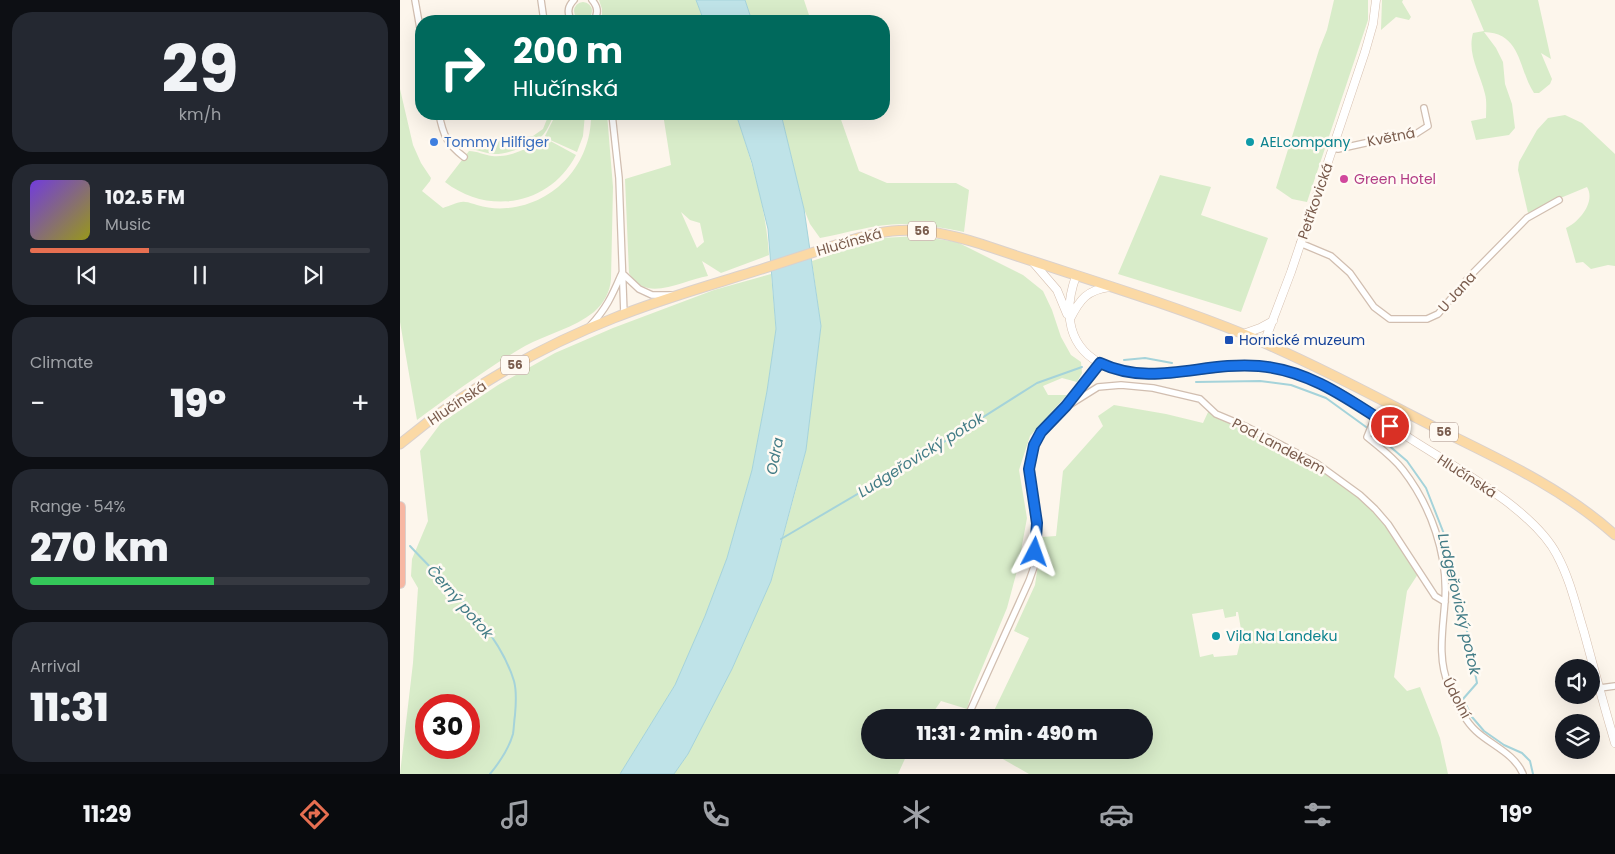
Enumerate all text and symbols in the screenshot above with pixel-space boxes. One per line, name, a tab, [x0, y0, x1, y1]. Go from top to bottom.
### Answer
text: 29	[161, 24, 239, 115]
text: 200 m	[513, 26, 623, 75]
icon: right	[430, 35, 495, 100]
text: Hlučínská	[513, 73, 618, 104]
text: km/h	[179, 103, 221, 126]
street label: Květná	[1365, 123, 1417, 151]
place label: Tommy Hilfiger	[444, 132, 549, 152]
place label: AELcompany	[1260, 132, 1350, 152]
marker: Tommy Hilfiger	[428, 136, 440, 148]
marker: AELcompany	[1244, 136, 1256, 148]
street label: Petřkovická	[1293, 160, 1337, 242]
place label: Green Hotel	[1354, 169, 1436, 189]
marker: Green Hotel	[1338, 173, 1350, 185]
text: 102.5 FM	[105, 184, 185, 211]
text: Music	[105, 213, 151, 236]
road number: 56	[908, 222, 936, 240]
street label: Hlučínská	[814, 223, 884, 261]
icon: previous	[73, 261, 101, 289]
icon: pause	[186, 261, 214, 289]
icon: next	[299, 261, 327, 289]
street label: U Jana	[1433, 267, 1481, 317]
place label: Hornické muzeum	[1239, 330, 1365, 350]
marker: Hornické muzeum	[1223, 334, 1235, 346]
text: Climate	[30, 351, 93, 374]
road number: 56	[501, 356, 529, 374]
street label: Hlučínská	[424, 376, 490, 430]
text: 19°	[170, 377, 226, 430]
text: −	[30, 384, 45, 423]
text: +	[351, 384, 370, 423]
pin	[1369, 405, 1411, 447]
water label: Ludgeřovický potok	[854, 407, 989, 502]
icon: arrive	[1376, 412, 1404, 440]
street label: Pod Landekem	[1229, 413, 1329, 479]
road number: 56	[1430, 422, 1458, 442]
water label: Odra	[761, 435, 788, 476]
street label: Hlučínská	[1433, 449, 1501, 503]
text: Range · 54%	[30, 495, 126, 518]
text: 270 km	[30, 521, 169, 574]
position arrow	[1008, 525, 1060, 577]
water label: Ludgeřovický potok	[1433, 531, 1486, 678]
water label: Černý potok	[422, 560, 499, 644]
place label: Vila Na Landeku	[1226, 626, 1337, 646]
marker: Vila Na Landeku	[1210, 630, 1222, 642]
text: Arrival	[30, 655, 80, 678]
map controls	[1555, 659, 1600, 759]
button: sound	[1555, 659, 1600, 704]
street label: Údolní	[1438, 674, 1476, 722]
text: 11:31	[30, 681, 109, 734]
speed limit sign: 30	[415, 694, 480, 759]
button: layers	[1555, 714, 1600, 759]
text: 11:31 · 2 min · 490 m	[917, 720, 1097, 747]
icon: directions	[297, 797, 332, 832]
icon: music	[498, 797, 533, 832]
icon: phone	[698, 797, 733, 832]
icon: climate	[899, 797, 934, 832]
icon: car	[1099, 797, 1134, 832]
icon: filters	[1300, 797, 1335, 832]
text: 11:29	[83, 799, 132, 830]
text: 19°	[1500, 799, 1532, 830]

